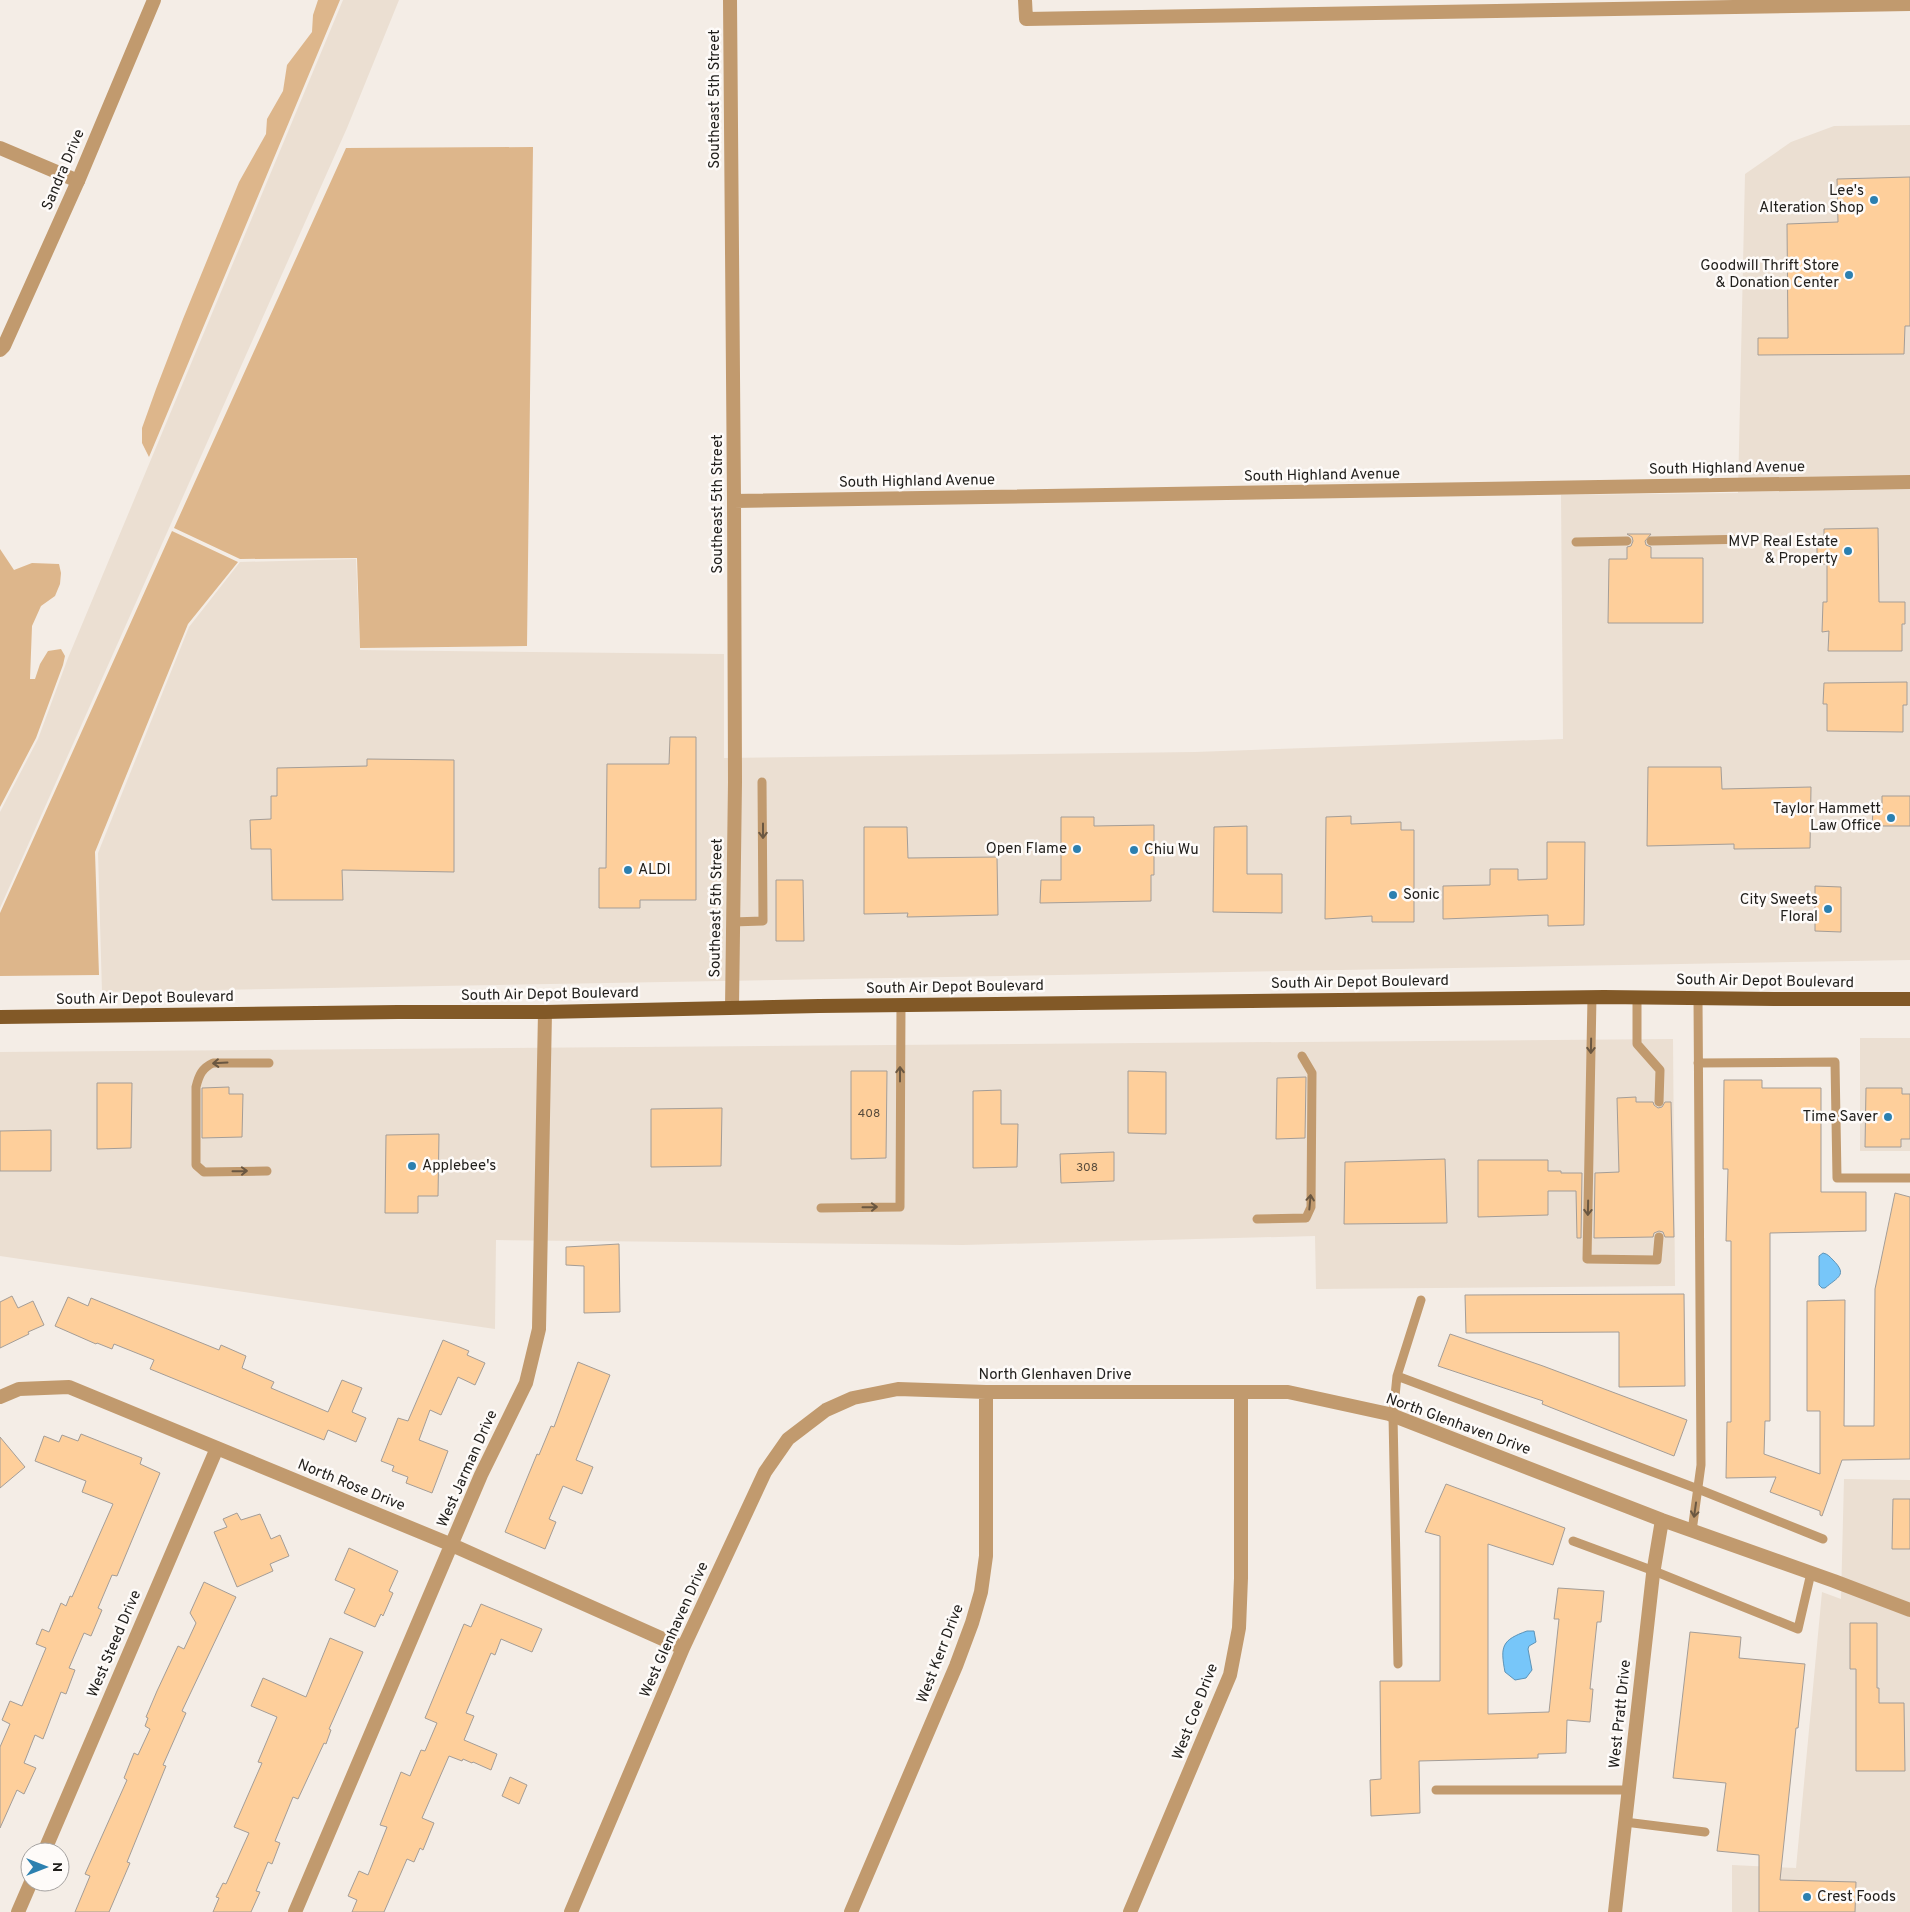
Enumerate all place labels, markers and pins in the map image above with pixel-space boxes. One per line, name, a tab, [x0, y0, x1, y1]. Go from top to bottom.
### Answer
place label: Lee's Alteration Shop	[1759, 182, 1864, 218]
marker: Lee's Alteration Shop	[1868, 194, 1880, 206]
place label: Goodwill Thrift Store & Donation Center	[1700, 257, 1839, 293]
marker: Goodwill Thrift Store & Donation Center	[1843, 269, 1855, 281]
place label: MVP Real Estate & Property	[1728, 533, 1838, 569]
marker: MVP Real Estate & Property	[1842, 545, 1854, 557]
place label: Taylor Hammett Law Office	[1773, 800, 1881, 836]
marker: Taylor Hammett Law Office	[1885, 812, 1897, 824]
place label: Open Flame	[986, 840, 1067, 859]
place label: Chiu Wu	[1144, 841, 1199, 860]
marker: Open Flame	[1071, 843, 1083, 855]
marker: Chiu Wu	[1128, 844, 1140, 856]
place label: ALDI	[638, 861, 671, 880]
marker: ALDI	[622, 864, 634, 876]
place label: Sonic	[1403, 886, 1440, 905]
marker: Sonic	[1387, 889, 1399, 901]
place label: City Sweets Floral	[1740, 891, 1818, 927]
marker: City Sweets Floral	[1822, 903, 1834, 915]
place label: Time Saver	[1802, 1108, 1878, 1127]
marker: Time Saver	[1882, 1111, 1894, 1123]
place label: Applebee's	[422, 1157, 496, 1176]
marker: Applebee's	[406, 1160, 418, 1172]
place label: Crest Foods	[1817, 1888, 1896, 1907]
marker: Crest Foods	[1801, 1891, 1813, 1903]

